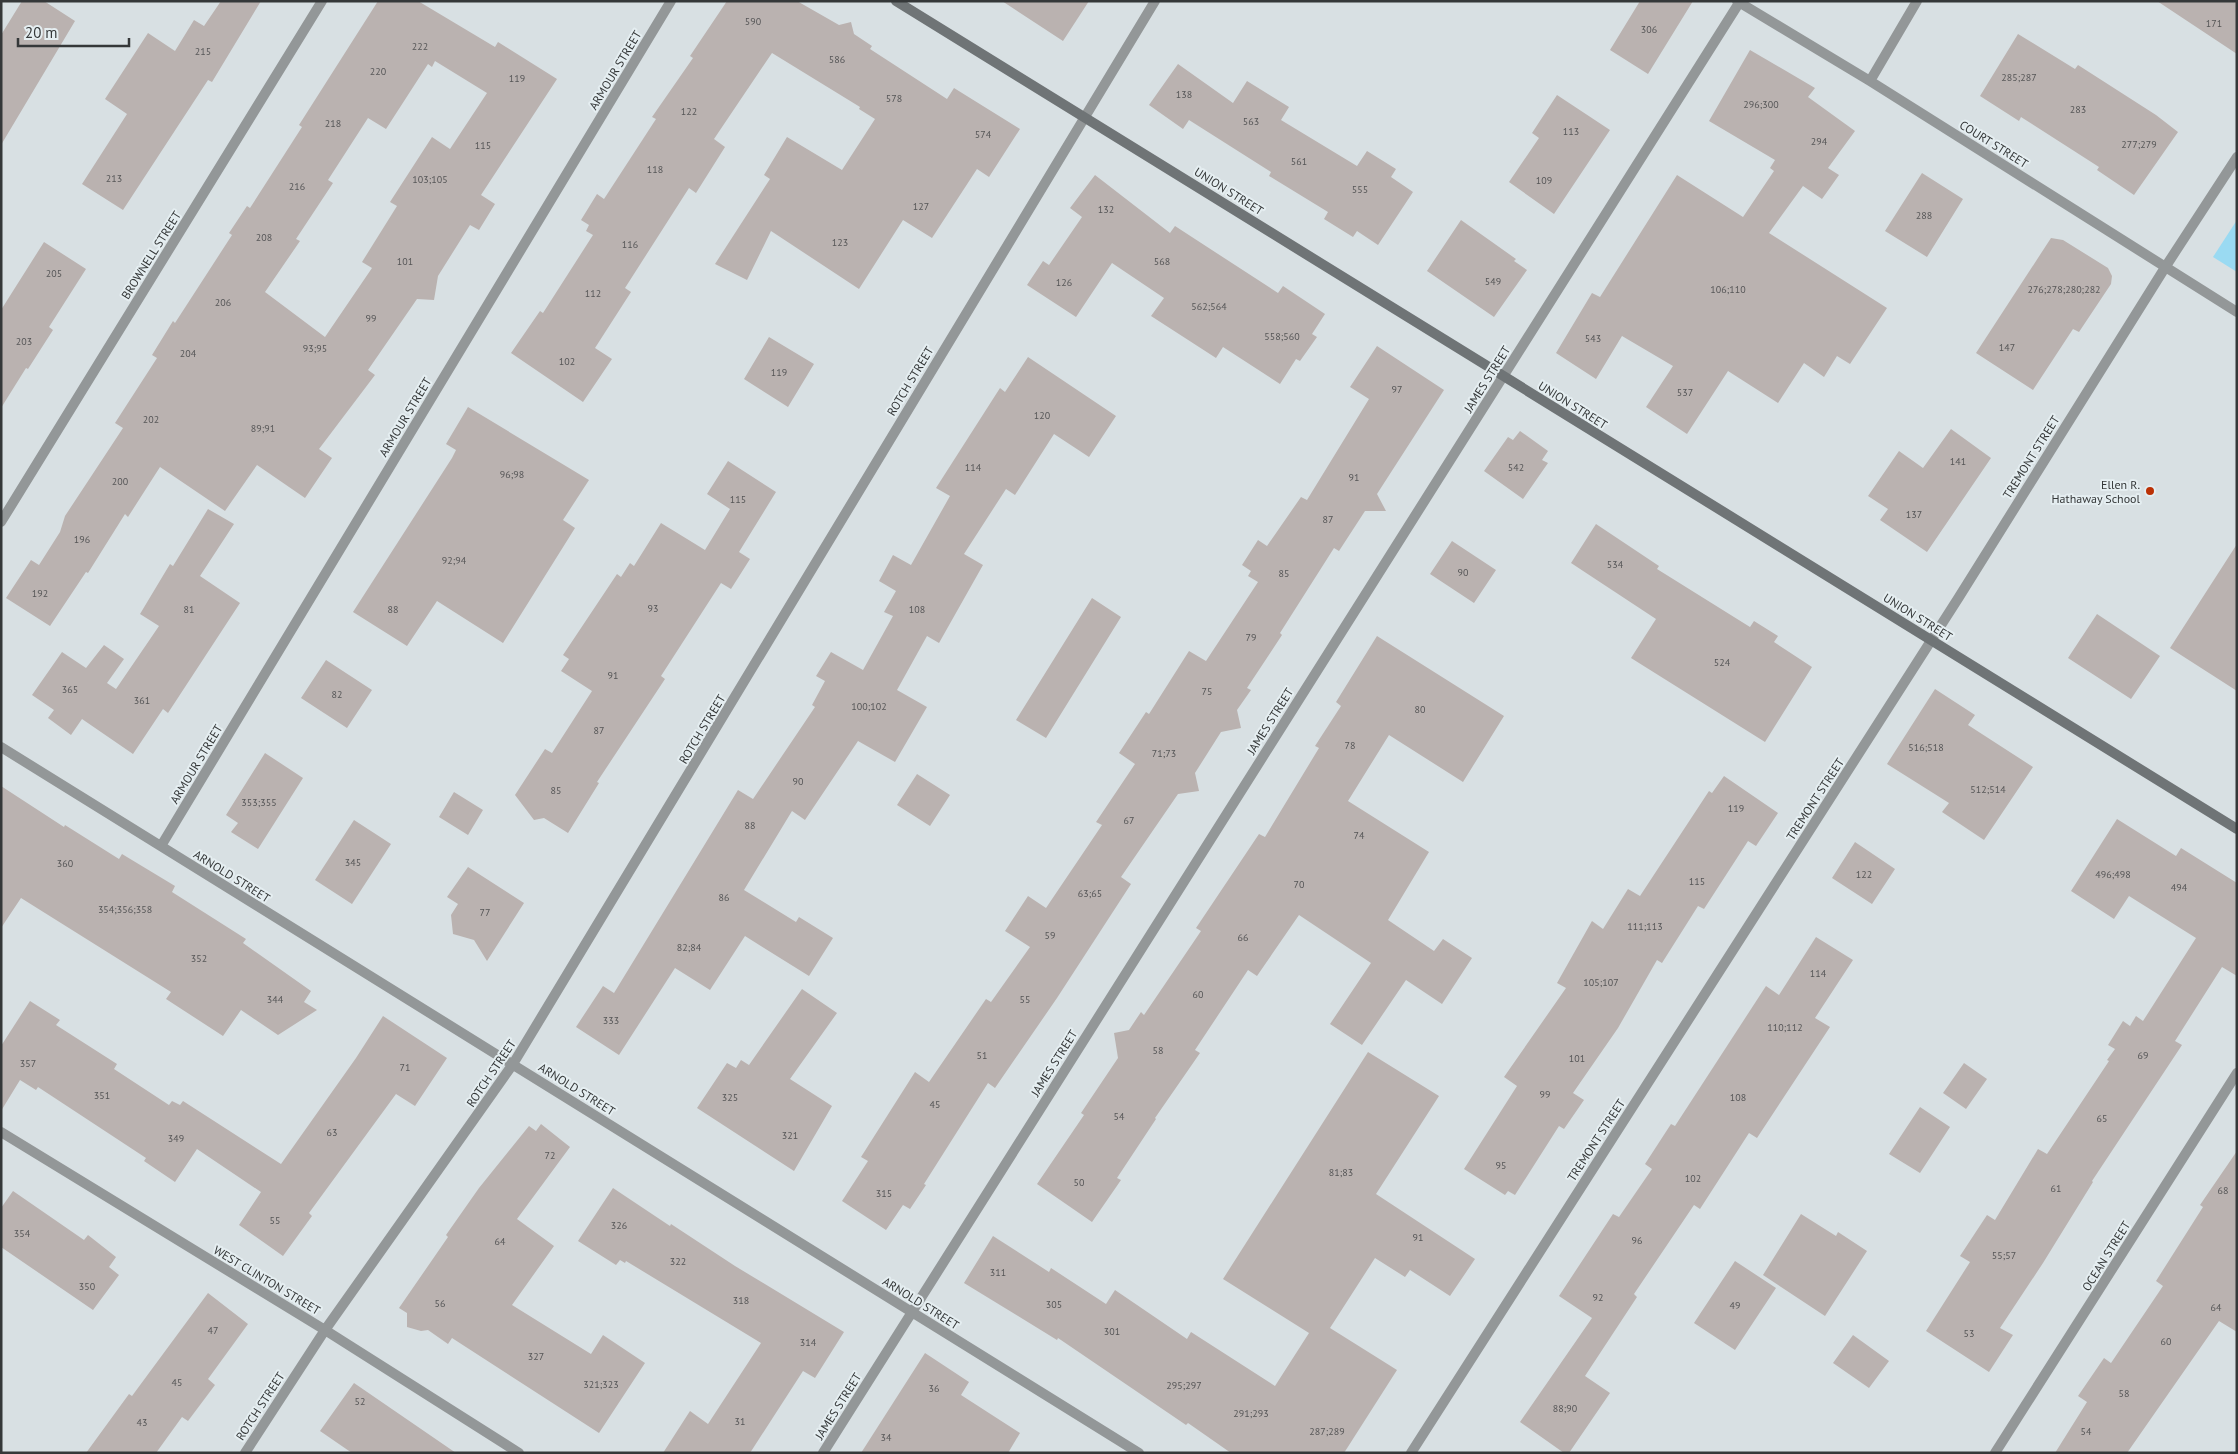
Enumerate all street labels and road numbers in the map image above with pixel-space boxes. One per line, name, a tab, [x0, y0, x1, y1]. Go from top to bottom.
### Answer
street label: ARMOUR STREET	[585, 27, 645, 112]
street label: COURT STREET	[1957, 117, 2031, 171]
street label: UNION STREET	[1192, 164, 1267, 218]
street label: BROWNELL STREET	[118, 208, 184, 302]
street label: ROTCH STREET	[883, 343, 937, 418]
street label: JAMES STREET	[1460, 343, 1514, 416]
street label: ARMOUR STREET	[375, 374, 435, 459]
street label: UNION STREET	[1536, 378, 1611, 432]
street label: TREMONT STREET	[1999, 412, 2063, 501]
street label: UNION STREET	[1881, 590, 1956, 644]
street label: JAMES STREET	[1243, 685, 1297, 758]
street label: ROTCH STREET	[675, 691, 729, 766]
street label: ARMOUR STREET	[166, 721, 226, 806]
street label: TREMONT STREET	[1783, 755, 1847, 843]
street label: ARNOLD STREET	[191, 846, 273, 906]
street label: JAMES STREET	[1027, 1027, 1081, 1100]
street label: ROTCH STREET	[463, 1036, 519, 1110]
street label: ARNOLD STREET	[536, 1059, 618, 1119]
street label: TREMONT STREET	[1564, 1096, 1628, 1184]
street label: OCEAN STREET	[2079, 1218, 2134, 1294]
street label: WEST CLINTON STREET	[211, 1242, 323, 1318]
street label: ARNOLD STREET	[880, 1273, 962, 1333]
street label: ROTCH STREET	[232, 1369, 288, 1443]
street label: JAMES STREET	[811, 1370, 865, 1443]

